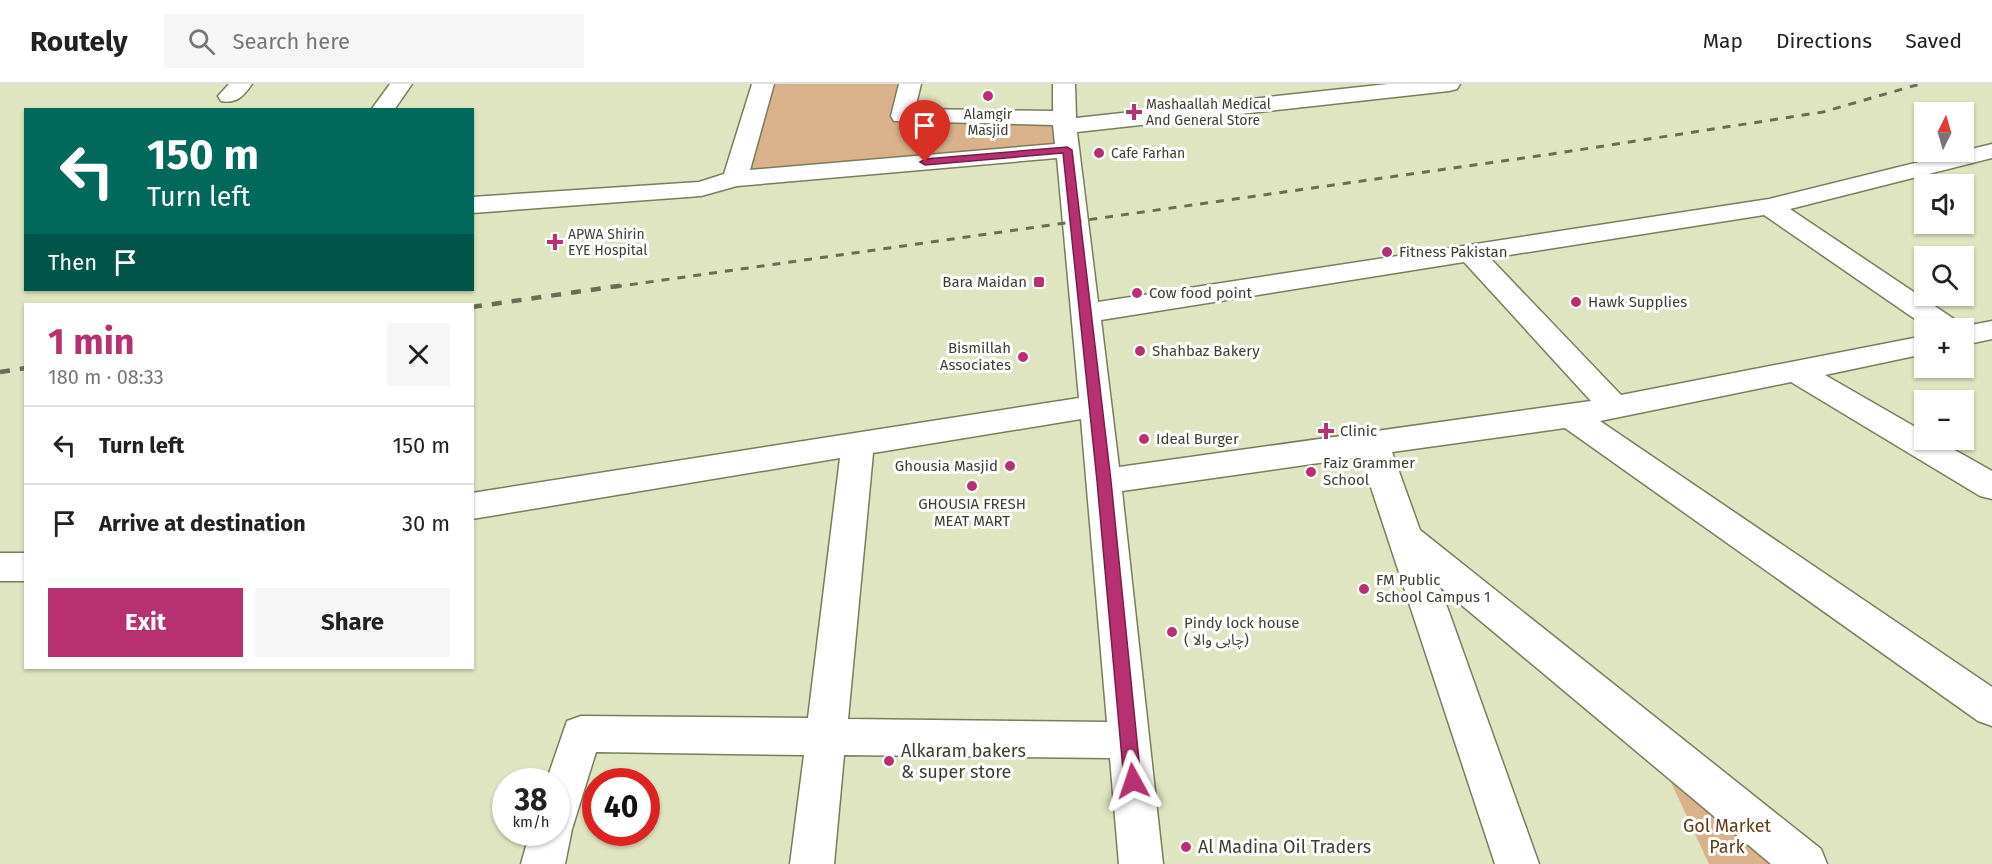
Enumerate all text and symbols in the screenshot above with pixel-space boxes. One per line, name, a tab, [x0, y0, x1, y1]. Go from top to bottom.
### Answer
search box	[164, 14, 584, 68]
text: Routely	[30, 25, 128, 58]
icon: search	[185, 25, 218, 58]
text: Search here	[233, 28, 350, 55]
text: Map	[1703, 28, 1743, 54]
text: Directions	[1776, 28, 1872, 54]
text: Saved	[1905, 28, 1962, 54]
marker: Alamgir Masjid	[981, 89, 995, 103]
place label: Mashaallah Medical And General Store	[1146, 96, 1271, 129]
pin	[899, 100, 950, 162]
north arrow	[1914, 102, 1974, 162]
map controls	[1914, 102, 1974, 450]
marker: Mashaallah Medical And General Store	[1127, 105, 1141, 119]
place label: Alamgir Masjid	[964, 106, 1013, 139]
icon: arrive	[908, 109, 941, 142]
text: 150 m	[147, 130, 259, 180]
icon: left	[48, 132, 126, 210]
place label: Cafe Farhan	[1111, 145, 1185, 162]
marker: Cafe Farhan	[1092, 146, 1106, 160]
button: sound	[1914, 174, 1974, 234]
text: Turn left	[147, 181, 250, 213]
place label: APWA Shirin EYE Hospital	[568, 226, 647, 259]
marker: APWA Shirin EYE Hospital	[546, 233, 564, 251]
place label: Fitness Pakistan	[1399, 243, 1508, 261]
marker: Fitness Pakistan	[1380, 245, 1394, 259]
icon: arrive	[109, 246, 142, 279]
button: search	[1914, 246, 1974, 306]
text: Then	[48, 249, 97, 276]
place label: Bara Maidan	[942, 273, 1027, 291]
marker: Bara Maidan	[1032, 275, 1046, 289]
place label: Cow food point	[1149, 284, 1253, 302]
marker: Cow food point	[1130, 286, 1144, 300]
place label: Hawk Supplies	[1588, 293, 1687, 311]
marker: Hawk Supplies	[1569, 295, 1583, 309]
button: +	[1914, 318, 1974, 378]
text: 1 min	[48, 320, 135, 364]
button: close	[387, 323, 450, 386]
place label: Bismillah Associates	[940, 339, 1011, 374]
place label: Shahbaz Bakery	[1152, 342, 1260, 360]
marker: Shahbaz Bakery	[1133, 344, 1147, 358]
marker: Bismillah Associates	[1016, 350, 1030, 364]
text: 180 m · 08:33	[48, 365, 164, 389]
button: −	[1914, 390, 1974, 450]
marker: Clinic	[1317, 422, 1335, 440]
place label: Clinic	[1340, 422, 1377, 440]
icon: left	[48, 429, 81, 462]
place label: Ideal Burger	[1156, 430, 1239, 448]
text: Turn left	[99, 432, 184, 459]
text: 150 m	[392, 432, 450, 459]
marker: Ideal Burger	[1137, 432, 1151, 446]
place label: Faiz Grammer School	[1323, 454, 1415, 489]
place label: Ghousia Masjid	[895, 457, 998, 475]
marker: Ghousia Masjid	[1003, 459, 1017, 473]
marker: Faiz Grammer School	[1304, 465, 1318, 479]
marker: GHOUSIA FRESH MEAT MART	[965, 479, 979, 493]
place label: GHOUSIA FRESH MEAT MART	[918, 495, 1026, 530]
icon: arrive	[48, 507, 81, 540]
text: Arrive at destination	[99, 510, 306, 537]
text: 30 m	[402, 510, 450, 537]
place label: FM Public School Campus 1	[1376, 571, 1490, 606]
marker: FM Public School Campus 1	[1357, 582, 1371, 596]
button: Exit	[48, 588, 243, 657]
button: Share	[255, 588, 450, 657]
place label: Pindy lock house ( چابی والا)	[1184, 614, 1299, 650]
marker: Pindy lock house ( چابی والا)	[1165, 625, 1179, 639]
place label: Alkaram bakers & super store	[901, 740, 1026, 783]
position arrow	[1101, 749, 1165, 813]
marker: Alkaram bakers & super store	[882, 754, 896, 768]
speed limit sign: 40	[582, 768, 660, 846]
text: 38	[514, 782, 548, 818]
text: km/h	[512, 813, 550, 831]
park label: Gol Market Park	[1683, 815, 1772, 858]
place label: Al Madina Oil Traders	[1198, 836, 1371, 858]
marker: Al Madina Oil Traders	[1179, 840, 1193, 854]

